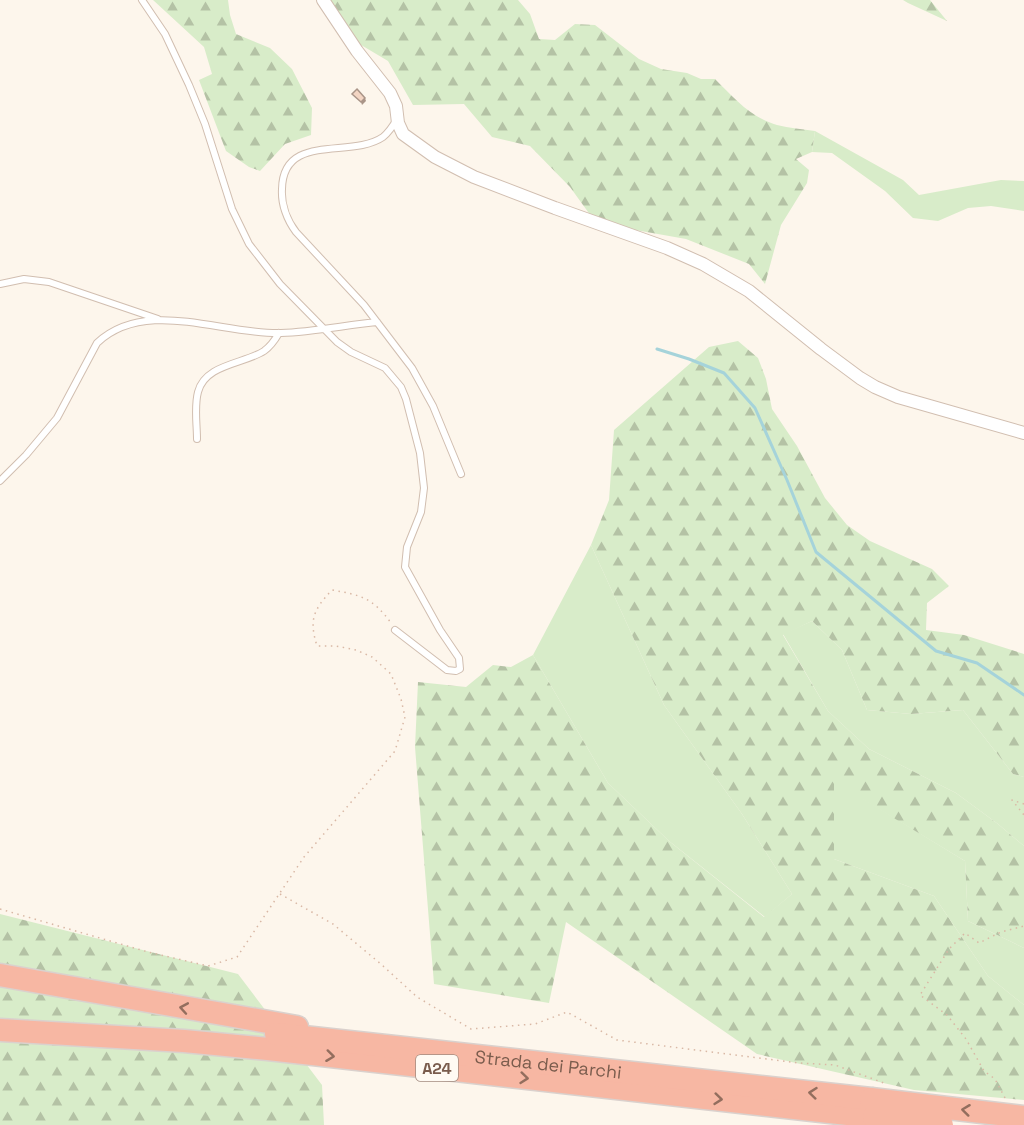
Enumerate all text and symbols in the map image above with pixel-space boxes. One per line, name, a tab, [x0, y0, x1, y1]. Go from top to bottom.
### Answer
one-way arrow	[180, 1002, 190, 1015]
street label: Strada dei Parchi	[474, 1044, 623, 1083]
one-way arrow	[326, 1049, 335, 1061]
road number: A24	[416, 1055, 458, 1081]
one-way arrow	[520, 1071, 529, 1083]
one-way arrow	[808, 1087, 817, 1100]
one-way arrow	[713, 1093, 723, 1105]
one-way arrow	[961, 1104, 970, 1117]

